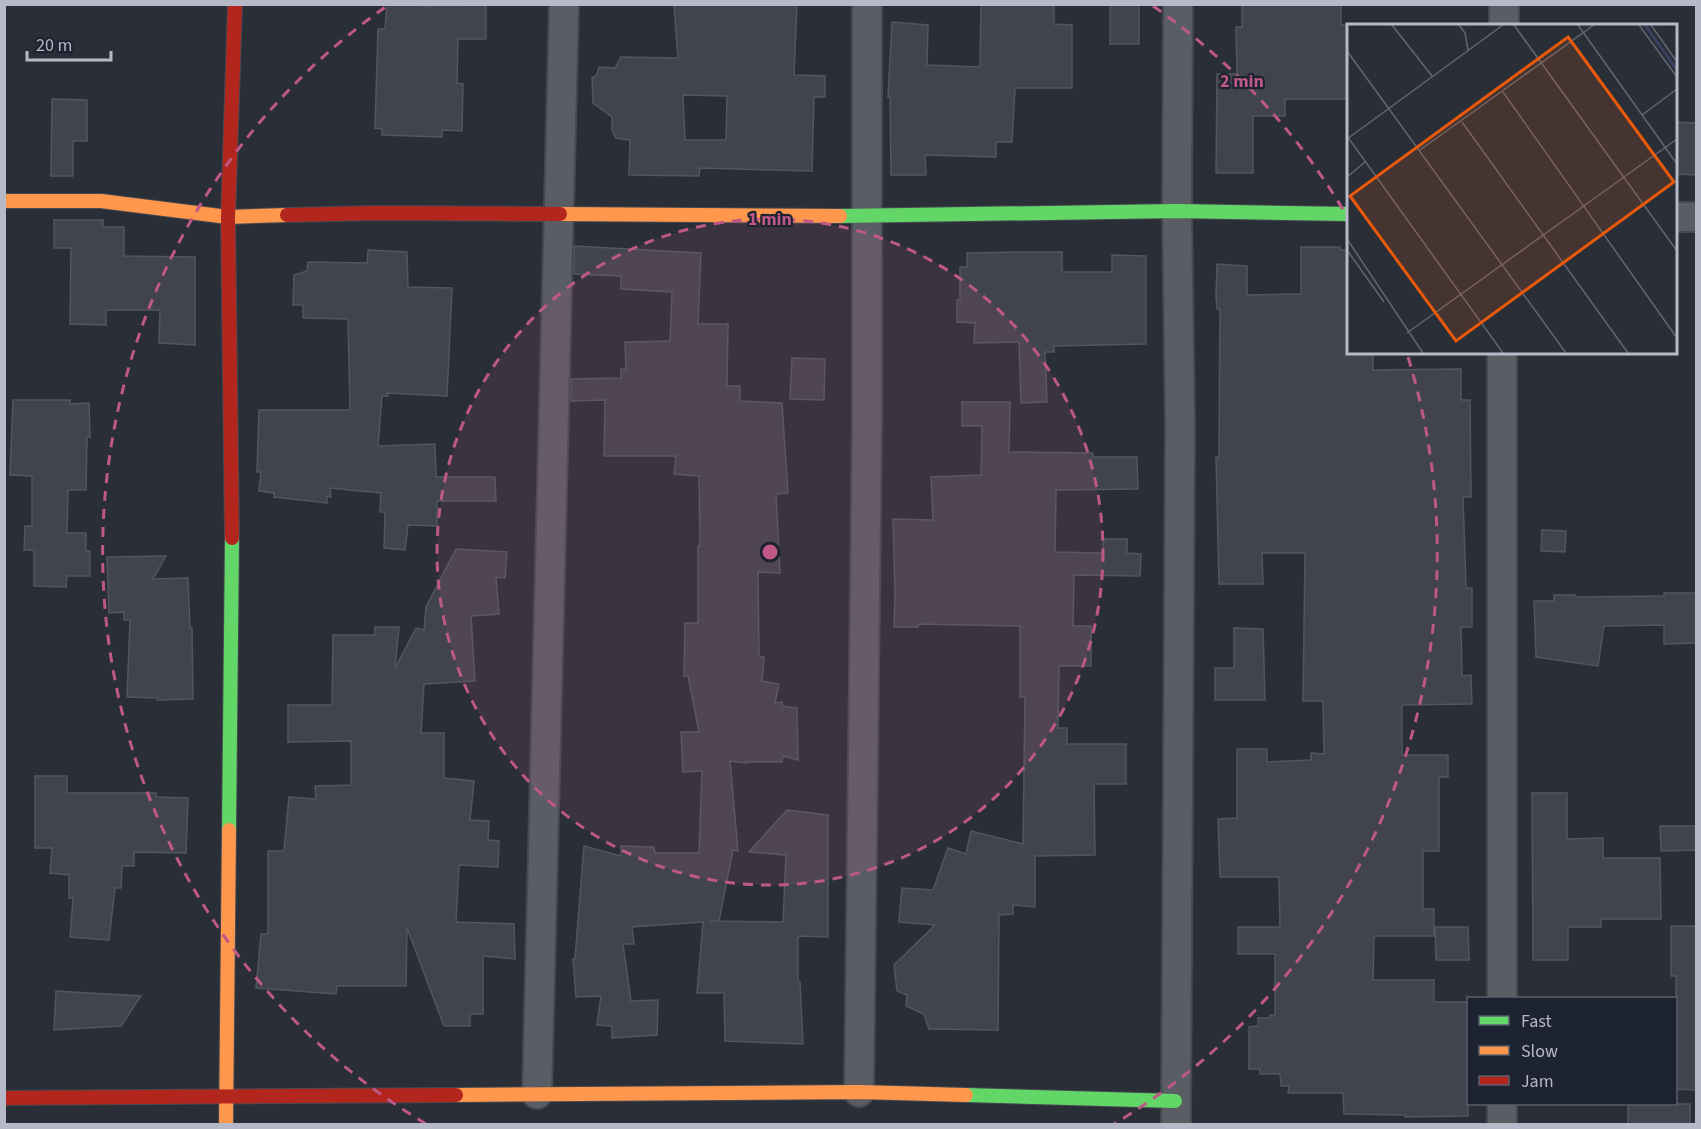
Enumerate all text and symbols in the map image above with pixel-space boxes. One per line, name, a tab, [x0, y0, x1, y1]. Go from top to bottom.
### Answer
scale bar	[27, 24, 111, 62]
inset map	[1347, 24, 1677, 354]
text: 20 m	[36, 33, 72, 58]
text: 2 min	[1220, 69, 1264, 94]
text: 1 min	[748, 207, 792, 232]
centre of rings	[760, 542, 780, 562]
legend	[1467, 997, 1677, 1105]
text: Fast	[1521, 1009, 1552, 1034]
text: Slow	[1521, 1039, 1558, 1064]
text: Jam	[1521, 1069, 1554, 1094]

